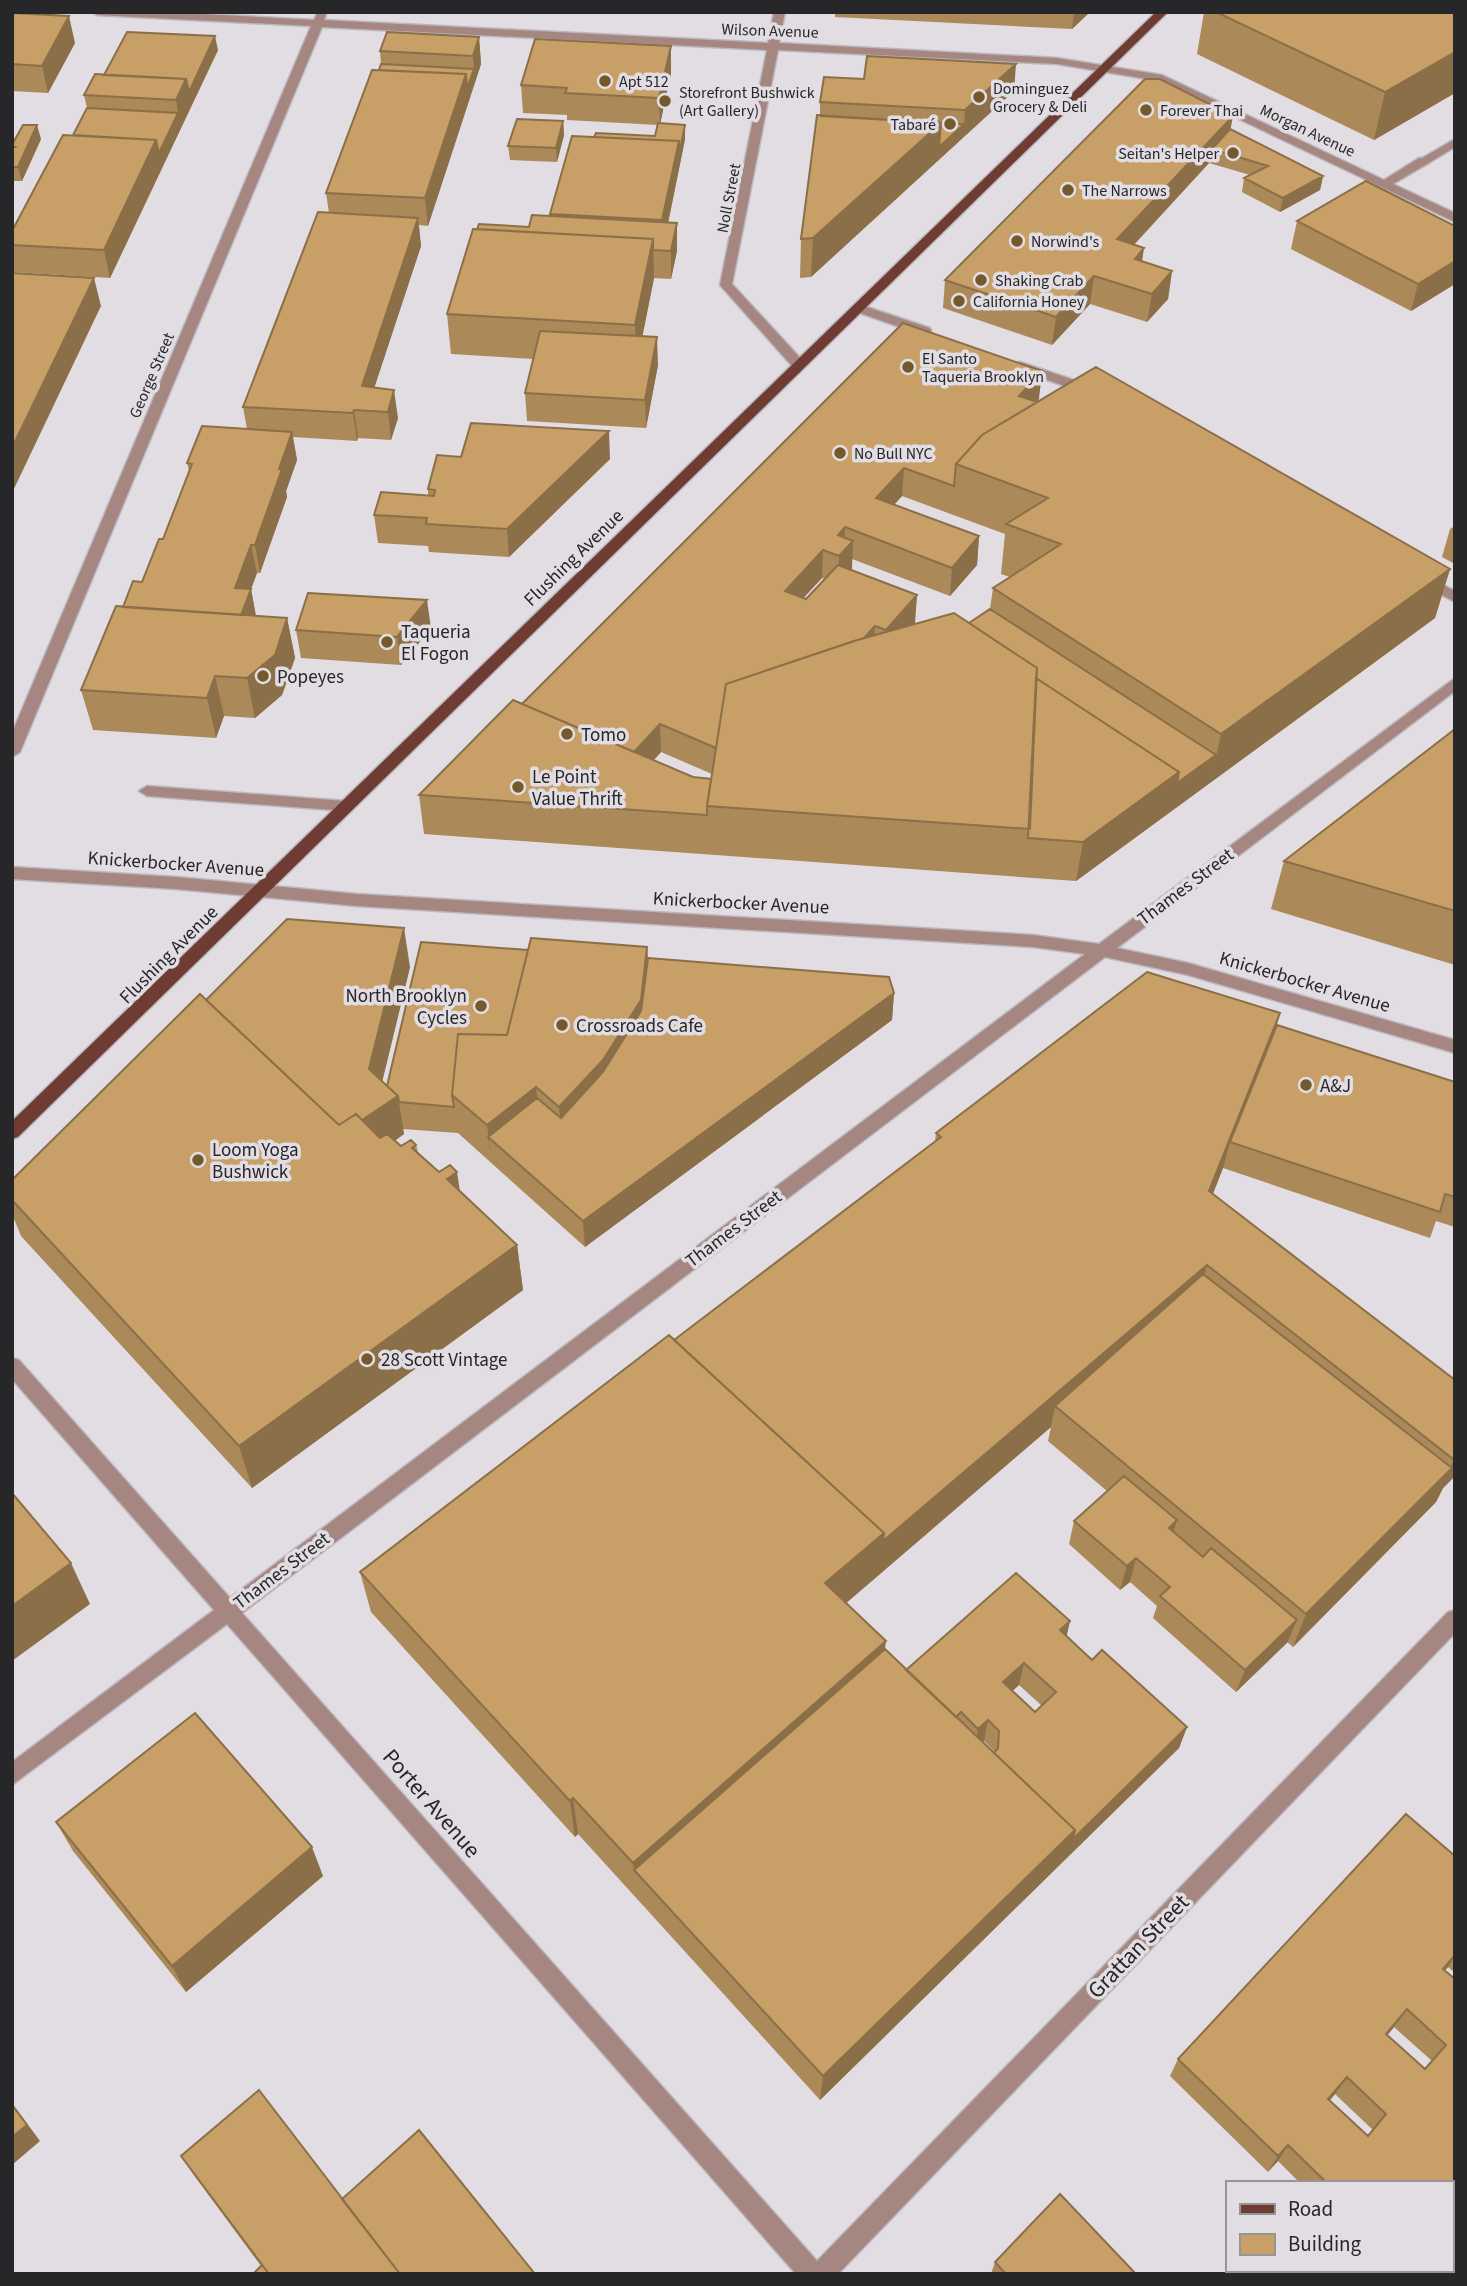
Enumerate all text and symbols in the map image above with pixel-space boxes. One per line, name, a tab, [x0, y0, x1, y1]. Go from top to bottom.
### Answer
street label: Wilson Avenue	[721, 18, 819, 44]
place label: Apt 512	[619, 71, 669, 93]
marker: Apt 512	[597, 73, 613, 89]
place label: Dominguez Grocery & Deli	[993, 78, 1087, 118]
place label: Storefront Bushwick (Art Gallery)	[679, 82, 815, 122]
marker: Dominguez Grocery & Deli	[971, 89, 987, 105]
marker: Storefront Bushwick (Art Gallery)	[657, 93, 673, 109]
street label: Morgan Avenue	[1256, 99, 1359, 163]
place label: Forever Thai	[1160, 100, 1243, 122]
marker: Forever Thai	[1138, 102, 1154, 118]
place label: Tabaré	[891, 114, 936, 136]
marker: Tabaré	[942, 116, 958, 132]
place label: Seitan's Helper	[1118, 143, 1219, 165]
marker: Seitan's Helper	[1225, 145, 1241, 161]
street label: Noll Street	[711, 161, 747, 235]
place label: The Narrows	[1082, 180, 1167, 202]
marker: The Narrows	[1060, 182, 1076, 198]
place label: Norwind's	[1031, 231, 1100, 253]
marker: Norwind's	[1009, 233, 1025, 249]
place label: Shaking Crab	[995, 270, 1084, 292]
marker: Shaking Crab	[973, 272, 989, 288]
place label: California Honey	[973, 291, 1085, 313]
marker: California Honey	[951, 293, 967, 309]
street label: George Street	[124, 329, 180, 422]
place label: El Santo Taqueria Brooklyn	[922, 348, 1044, 388]
marker: El Santo Taqueria Brooklyn	[900, 359, 916, 375]
place label: No Bull NYC	[854, 443, 933, 465]
marker: No Bull NYC	[832, 445, 848, 461]
street label: Flushing Avenue	[518, 503, 630, 613]
place label: Taqueria El Fogon	[401, 619, 471, 668]
marker: Taqueria El Fogon	[379, 634, 395, 650]
place label: Popeyes	[277, 664, 344, 691]
marker: Popeyes	[255, 668, 271, 684]
place label: Tomo	[581, 722, 626, 749]
marker: Tomo	[559, 726, 575, 742]
place label: Le Point Value Thrift	[532, 764, 623, 813]
marker: Le Point Value Thrift	[510, 779, 526, 795]
street label: Thames Street	[1132, 842, 1240, 932]
street label: Knickerbocker Avenue	[87, 845, 265, 884]
street label: Knickerbocker Avenue	[652, 885, 830, 922]
street label: Flushing Avenue	[114, 900, 225, 1011]
street label: Knickerbocker Avenue	[1216, 945, 1393, 1020]
place label: North Brooklyn Cycles	[346, 983, 467, 1032]
marker: North Brooklyn Cycles	[473, 998, 489, 1014]
place label: Crossroads Cafe	[576, 1013, 703, 1040]
marker: Crossroads Cafe	[554, 1017, 570, 1033]
place label: A&J	[1320, 1073, 1351, 1100]
marker: A&J	[1298, 1077, 1314, 1093]
place label: Loom Yoga Bushwick	[212, 1137, 299, 1186]
marker: Loom Yoga Bushwick	[190, 1152, 206, 1168]
street label: Thames Street	[680, 1184, 788, 1274]
place label: 28 Scott Vintage	[381, 1347, 508, 1374]
marker: 28 Scott Vintage	[359, 1351, 375, 1367]
street label: Thames Street	[228, 1526, 336, 1616]
street label: Porter Avenue	[375, 1741, 488, 1865]
street label: Grattan Street	[1080, 1887, 1197, 2006]
legend	[1226, 2181, 1453, 2272]
text: Road	[1288, 2194, 1333, 2224]
text: Building	[1288, 2229, 1362, 2259]

